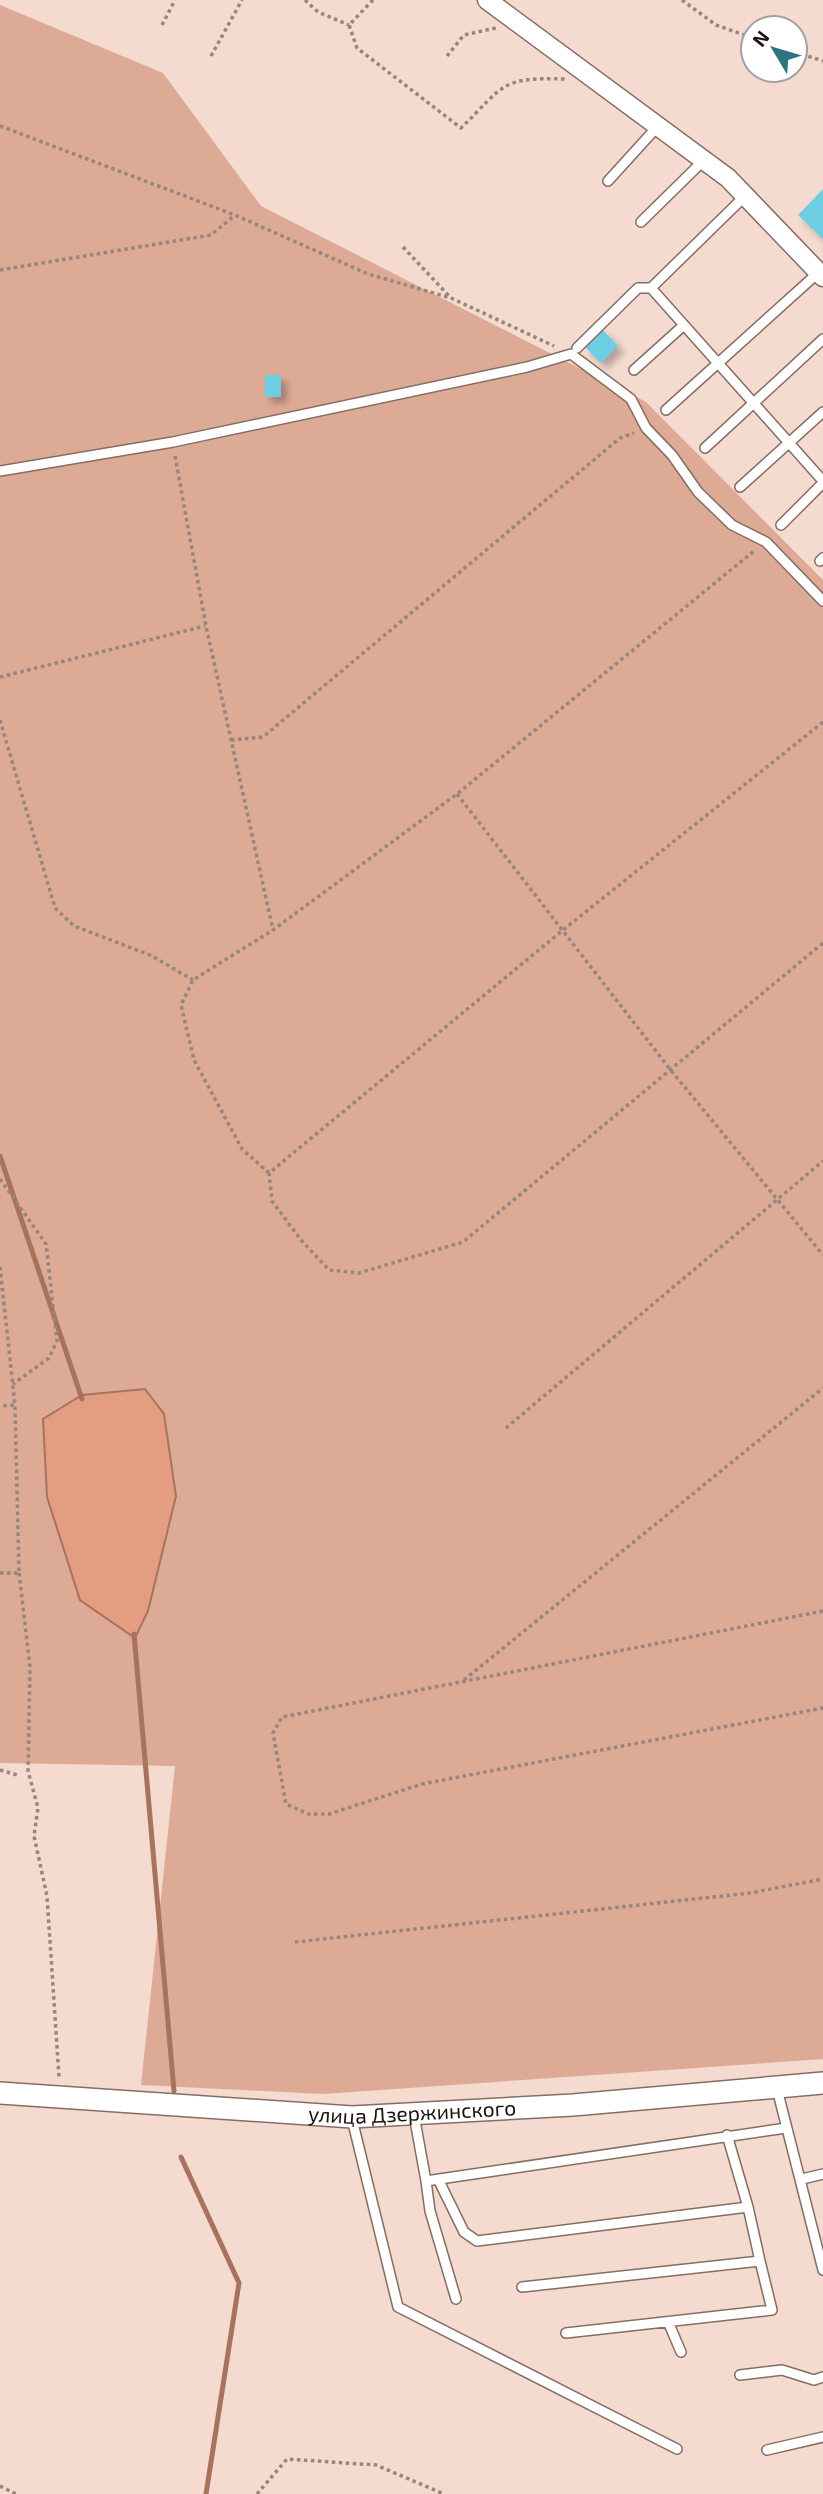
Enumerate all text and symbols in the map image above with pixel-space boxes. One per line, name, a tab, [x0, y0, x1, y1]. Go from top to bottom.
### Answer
north arrow	[739, 14, 809, 84]
text: N	[747, 26, 773, 51]
street label: улица Дзержинского	[307, 2094, 517, 2128]

